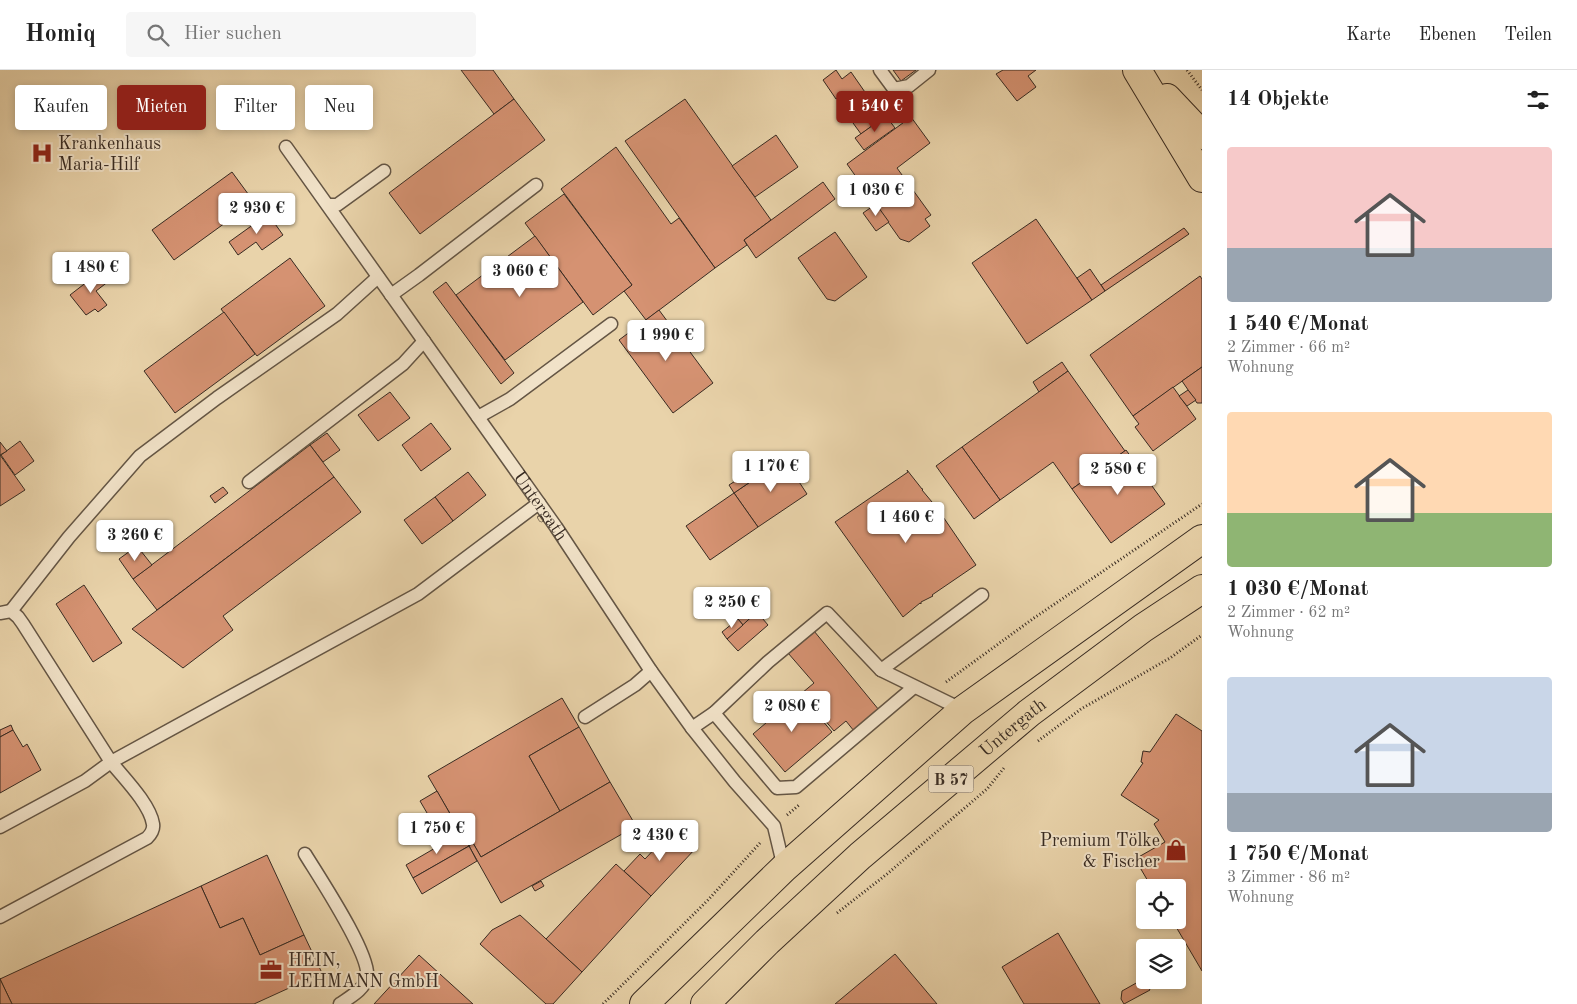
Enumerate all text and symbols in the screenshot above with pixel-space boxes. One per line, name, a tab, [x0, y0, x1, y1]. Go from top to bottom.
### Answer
search box	[126, 12, 476, 57]
icon: search	[144, 21, 172, 49]
text: Homiq	[25, 23, 96, 47]
text: Hier suchen	[184, 25, 282, 44]
text: Karte	[1346, 26, 1391, 44]
text: Ebenen	[1419, 26, 1476, 44]
text: Teilen	[1504, 26, 1552, 44]
chip: Kaufen	[15, 85, 107, 130]
chip: Mieten	[117, 85, 206, 130]
chip: Filter	[216, 85, 295, 130]
chip: Neu	[305, 85, 373, 130]
icon: filters	[1524, 86, 1552, 114]
text: 14 Objekte	[1227, 89, 1329, 110]
pin: 1 540 €	[829, 90, 921, 133]
text: 1 540 €	[847, 99, 903, 115]
place label: Krankenhaus Maria-Hilf	[58, 135, 161, 174]
hospital icon: Krankenhaus Maria-Hilf	[29, 140, 55, 166]
pin: 1 030 €	[830, 174, 922, 217]
icon: home	[1345, 180, 1435, 270]
text: 1 030 €	[848, 183, 904, 199]
pin: 2 930 €	[211, 192, 303, 235]
text: 2 930 €	[229, 201, 285, 217]
pin: 1 480 €	[45, 252, 137, 294]
pin: 3 060 €	[474, 256, 566, 298]
text: 1 480 €	[63, 260, 119, 276]
text: 3 060 €	[492, 264, 548, 280]
text: 1 540 €/Monat	[1227, 314, 1368, 335]
pin: 1 990 €	[620, 320, 712, 362]
text: 1 990 €	[638, 328, 694, 344]
text: 2 Zimmer · 66 m²	[1227, 340, 1350, 356]
text: Wohnung	[1227, 360, 1294, 376]
icon: home	[1345, 445, 1435, 535]
pin: 1 170 €	[725, 450, 817, 493]
pin: 2 580 €	[1072, 454, 1164, 496]
text: 1 170 €	[743, 459, 799, 475]
text: 2 580 €	[1090, 462, 1146, 478]
street label: Untergath	[509, 468, 571, 544]
pin: 1 460 €	[860, 502, 952, 544]
text: 1 460 €	[878, 510, 934, 526]
pin: 3 260 €	[89, 520, 181, 562]
text: 3 260 €	[107, 528, 163, 544]
text: 1 030 €/Monat	[1227, 579, 1368, 600]
pin: 2 250 €	[686, 586, 778, 629]
text: 2 250 €	[704, 595, 760, 611]
text: 2 Zimmer · 62 m²	[1227, 605, 1350, 621]
text: Wohnung	[1227, 625, 1294, 641]
pin: 2 080 €	[746, 690, 838, 733]
street label: Untergath	[977, 695, 1050, 761]
text: 2 080 €	[764, 699, 820, 715]
icon: home	[1345, 710, 1435, 800]
road number: B 57	[928, 766, 974, 792]
pin: 1 750 €	[391, 812, 483, 855]
pin: 2 430 €	[614, 820, 706, 862]
text: 1 750 €	[409, 821, 465, 837]
text: 2 430 €	[632, 828, 688, 844]
place label: Premium Tölke & Fischer	[1040, 832, 1161, 871]
shop icon: Premium Tölke & Fischer	[1163, 837, 1189, 863]
text: 1 750 €/Monat	[1227, 844, 1368, 865]
text: 3 Zimmer · 86 m²	[1227, 870, 1350, 886]
map controls	[1136, 879, 1186, 989]
button: locate	[1136, 879, 1186, 929]
text: Wohnung	[1227, 890, 1294, 906]
button: layers	[1136, 939, 1186, 989]
place label: HEIN, LEHMANN GmbH	[288, 952, 439, 991]
office icon: HEIN, LEHMANN GmbH	[258, 957, 284, 983]

